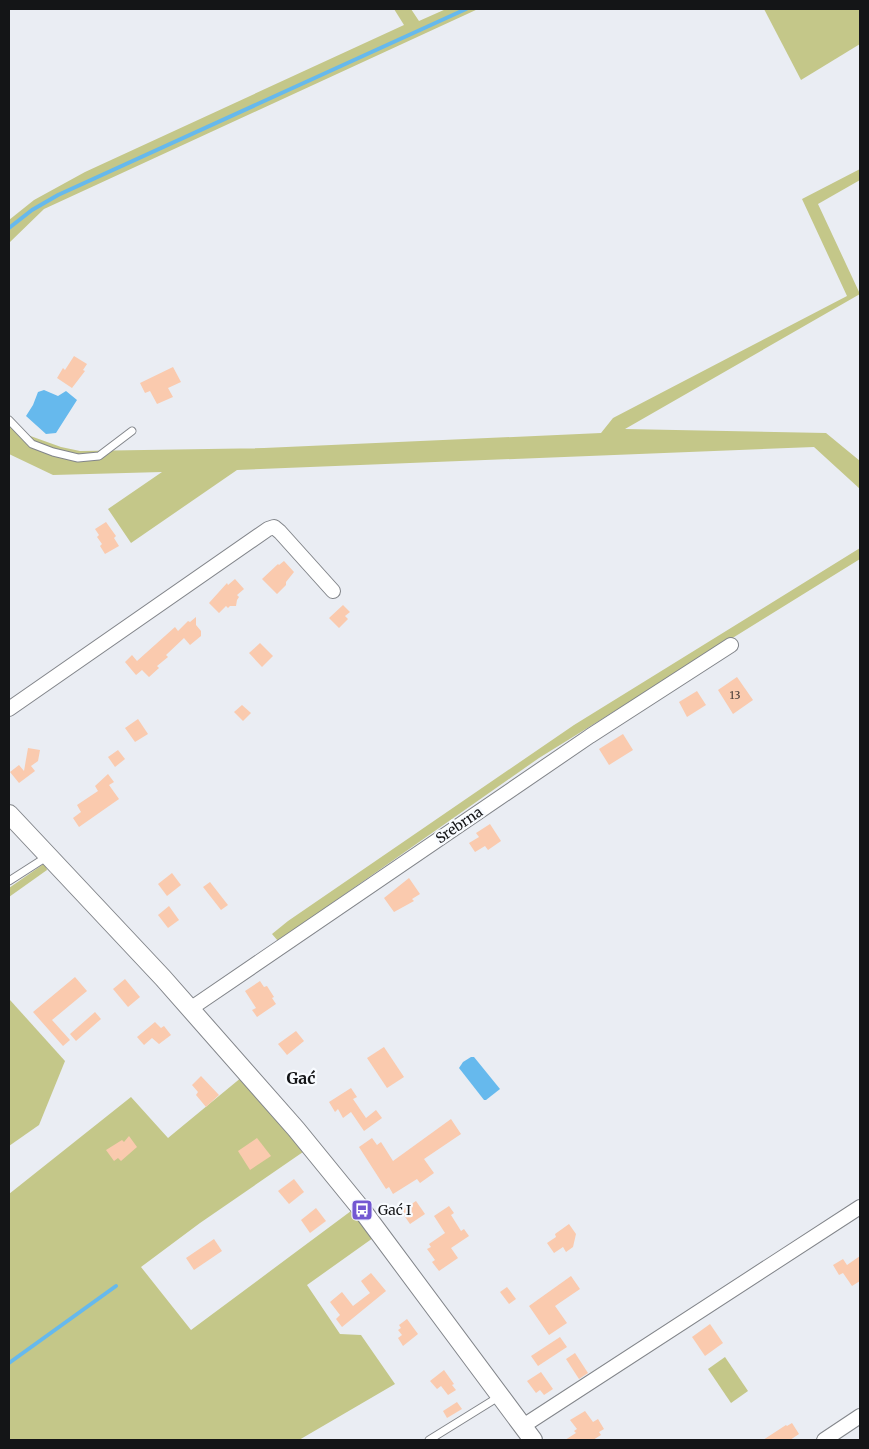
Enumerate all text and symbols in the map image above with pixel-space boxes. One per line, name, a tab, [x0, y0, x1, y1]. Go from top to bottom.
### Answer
house number: 13	[730, 688, 740, 702]
street label: Srebrna	[432, 803, 486, 847]
district label: Gać	[287, 1068, 315, 1088]
bus stop icon: Gać I	[350, 1198, 374, 1222]
place label: Gać I	[378, 1201, 411, 1219]

